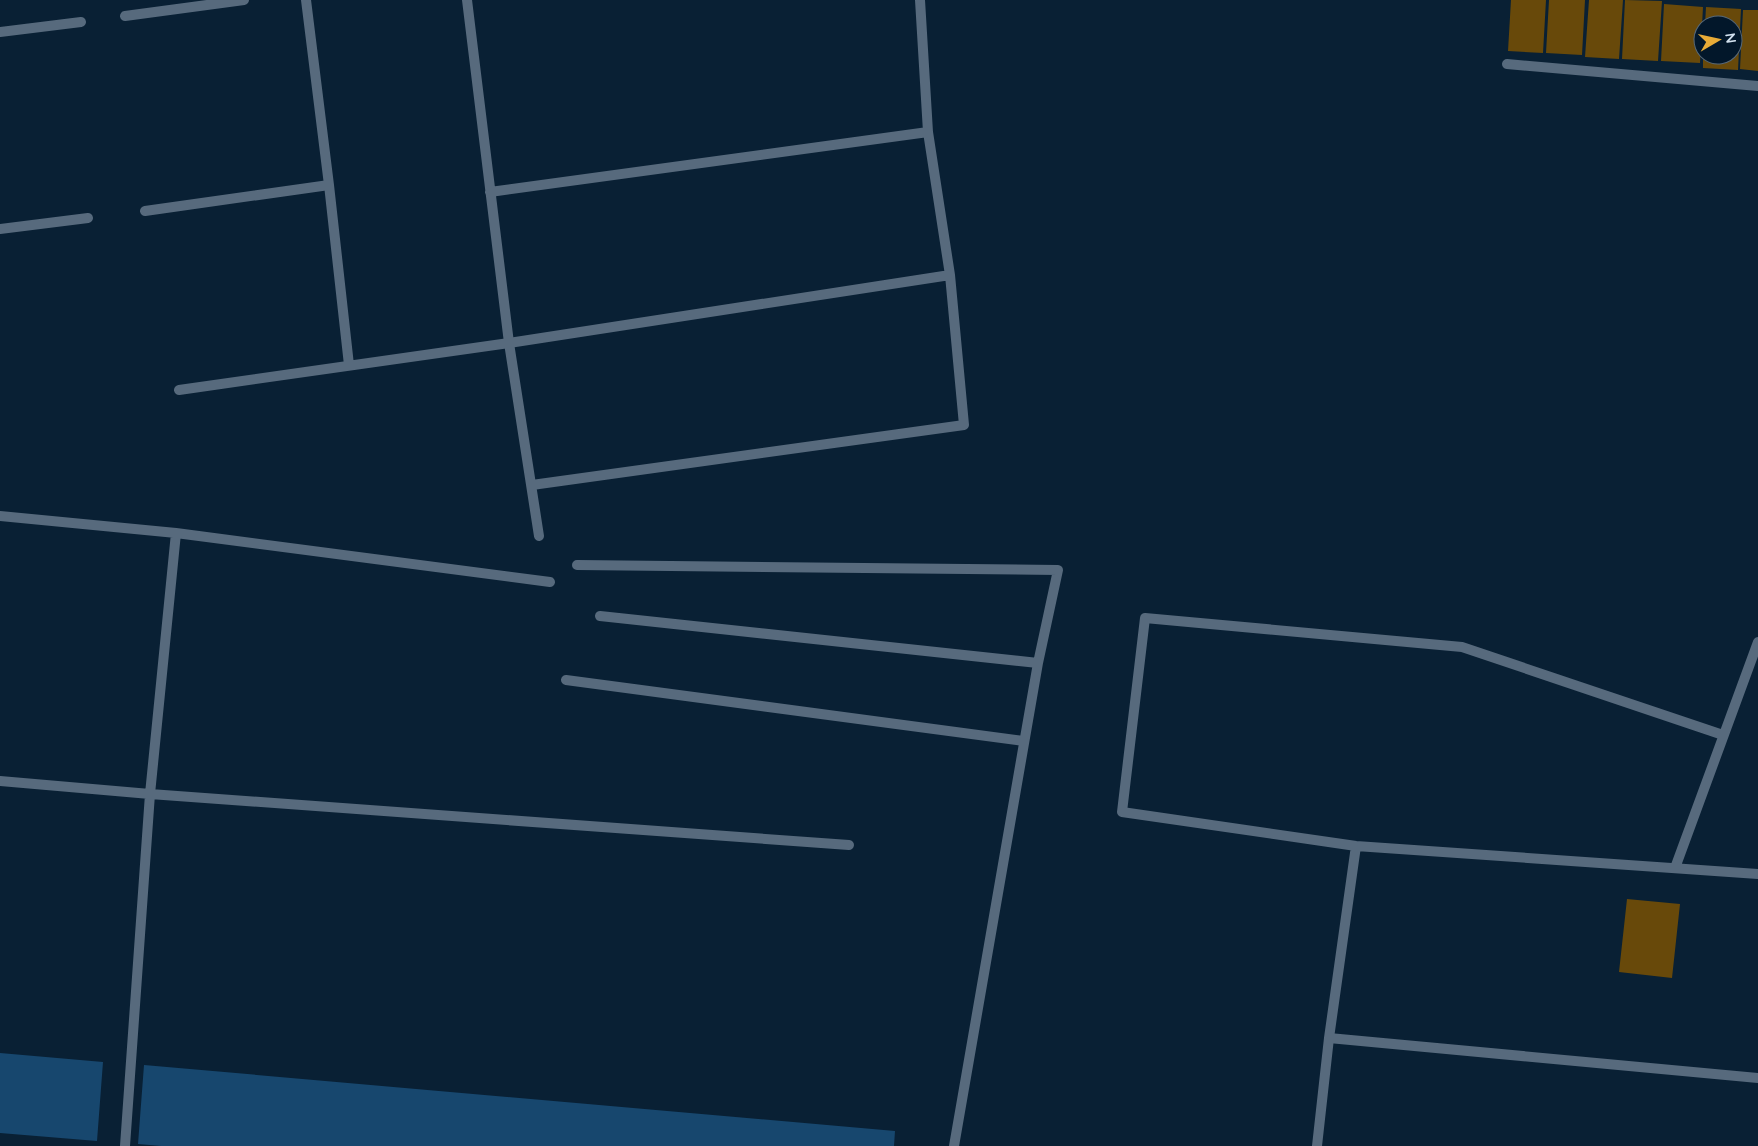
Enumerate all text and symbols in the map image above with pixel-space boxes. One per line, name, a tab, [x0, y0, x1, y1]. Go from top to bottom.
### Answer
north arrow	[1693, 15, 1743, 65]
text: N	[1721, 31, 1741, 44]

